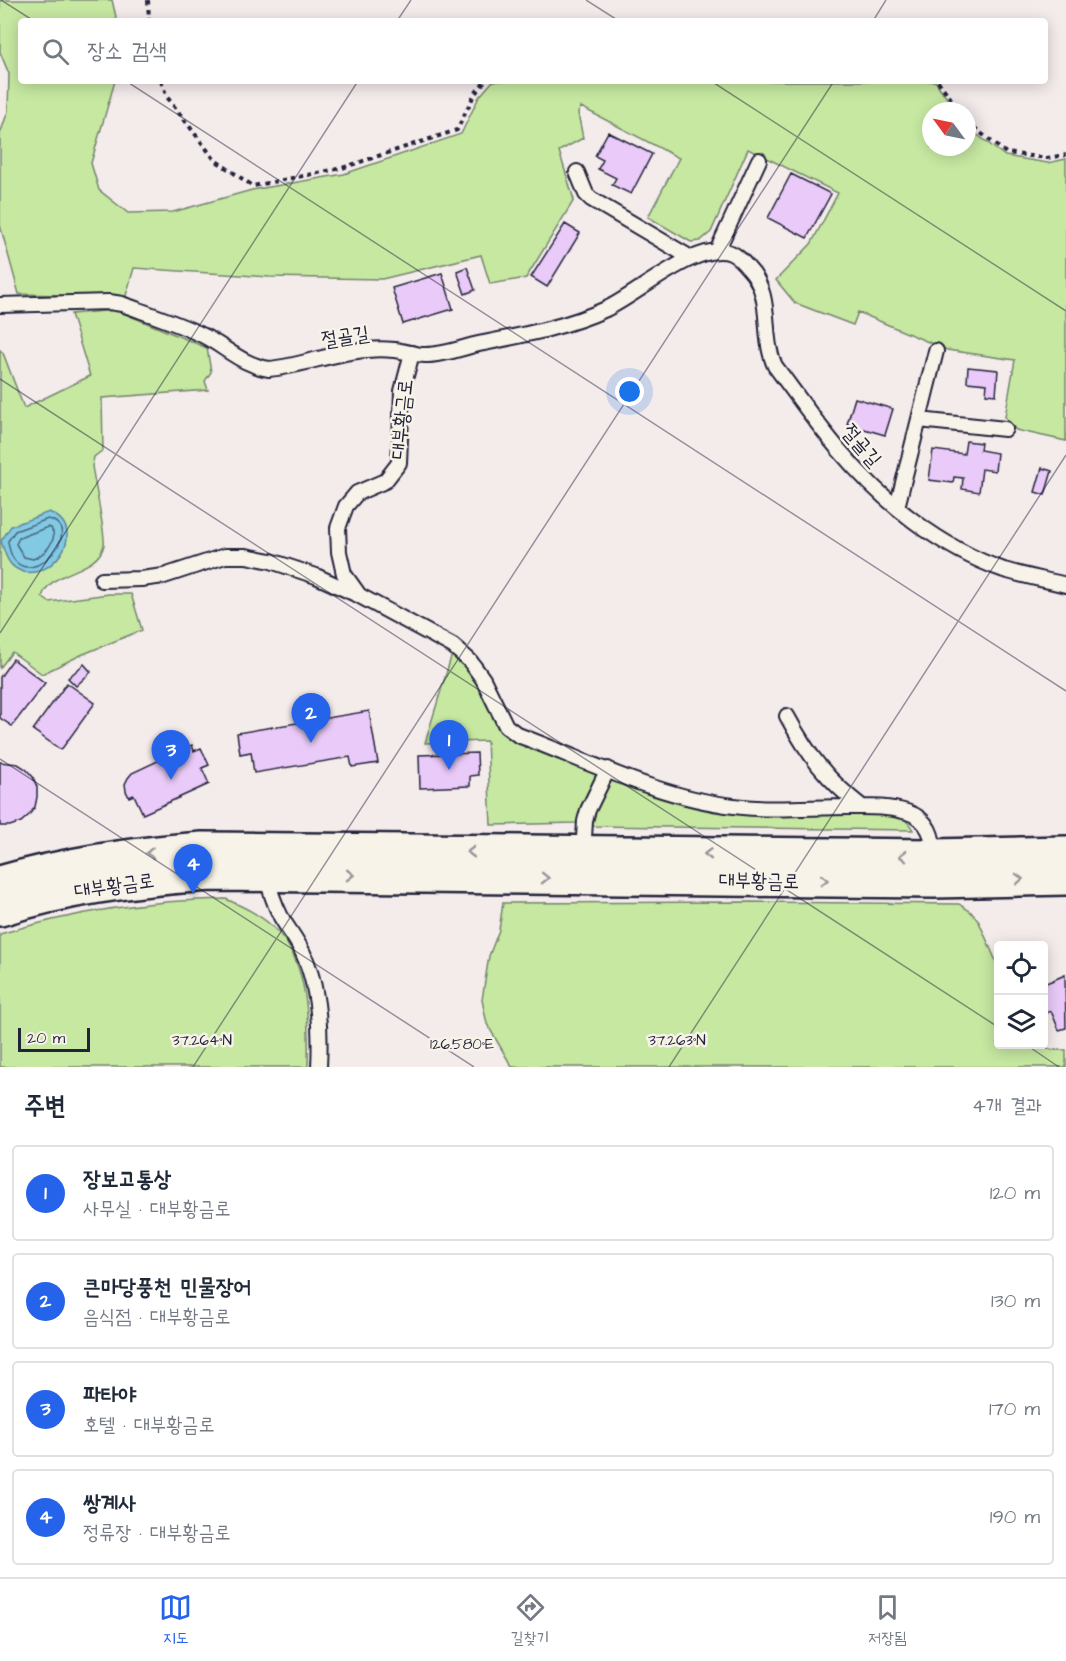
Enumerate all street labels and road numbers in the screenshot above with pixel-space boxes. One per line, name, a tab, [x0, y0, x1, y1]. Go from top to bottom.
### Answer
street label: 절골길	[319, 319, 371, 355]
street label: 대부황금로	[384, 378, 420, 461]
street label: 절골길	[835, 418, 888, 473]
street label: 대부황금로	[719, 866, 799, 896]
street label: 대부황금로	[72, 867, 156, 905]

